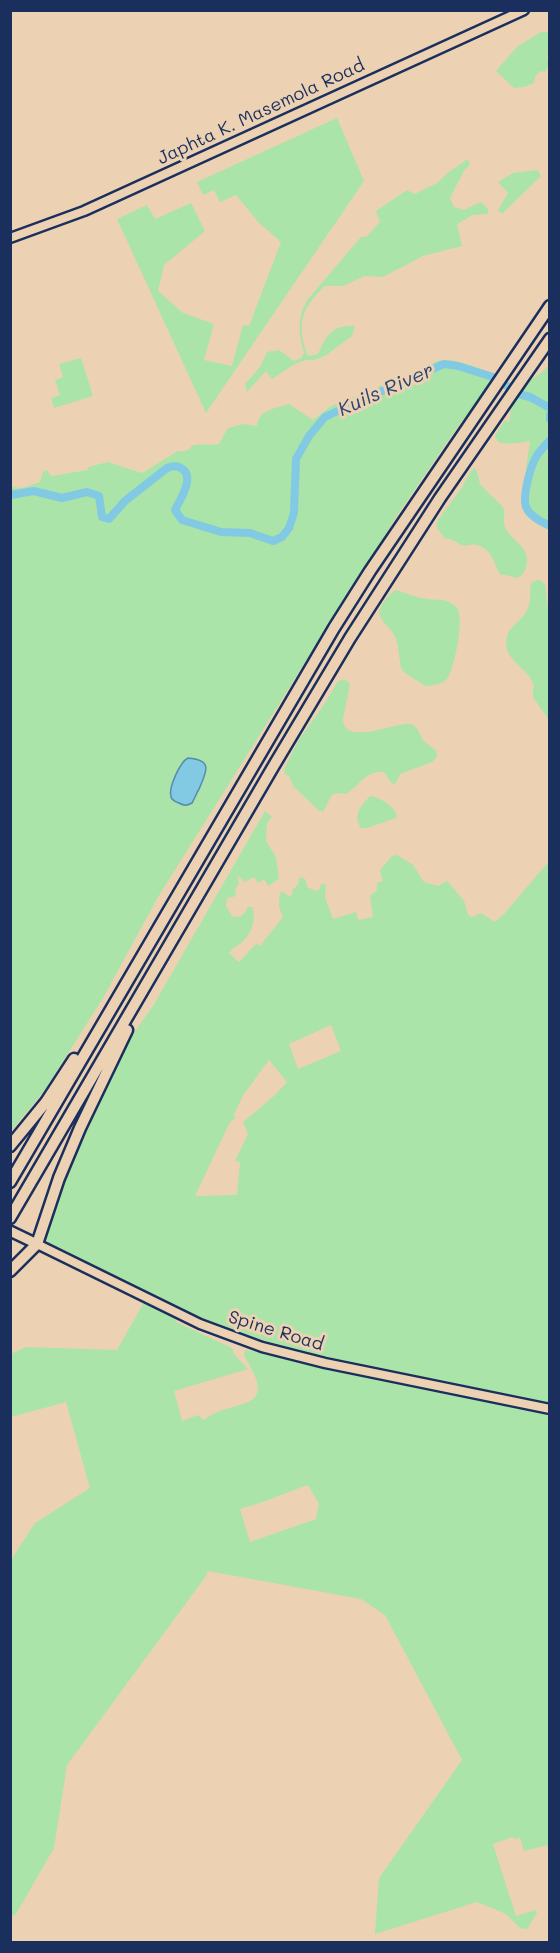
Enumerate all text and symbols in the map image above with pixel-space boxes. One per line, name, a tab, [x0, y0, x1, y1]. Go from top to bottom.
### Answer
street label: Japhta K. Masemola Road	[154, 54, 368, 170]
water label: Kuils River	[334, 358, 438, 422]
street label: Spine Road	[226, 1306, 326, 1356]

